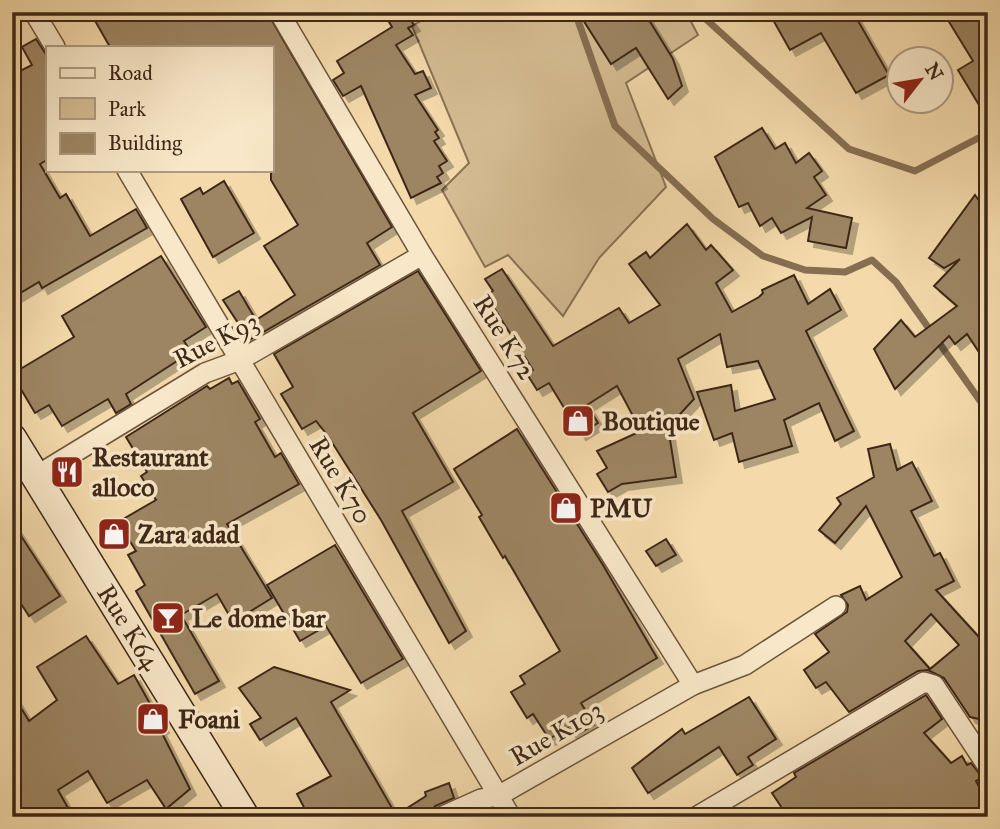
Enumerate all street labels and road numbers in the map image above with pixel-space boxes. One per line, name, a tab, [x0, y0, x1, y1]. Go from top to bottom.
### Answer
street label: Rue K72	[467, 289, 543, 385]
street label: Rue K93	[168, 305, 264, 375]
street label: Rue K70	[303, 431, 379, 529]
street label: Rue K64	[90, 578, 168, 676]
street label: Rue K103	[504, 694, 608, 772]

